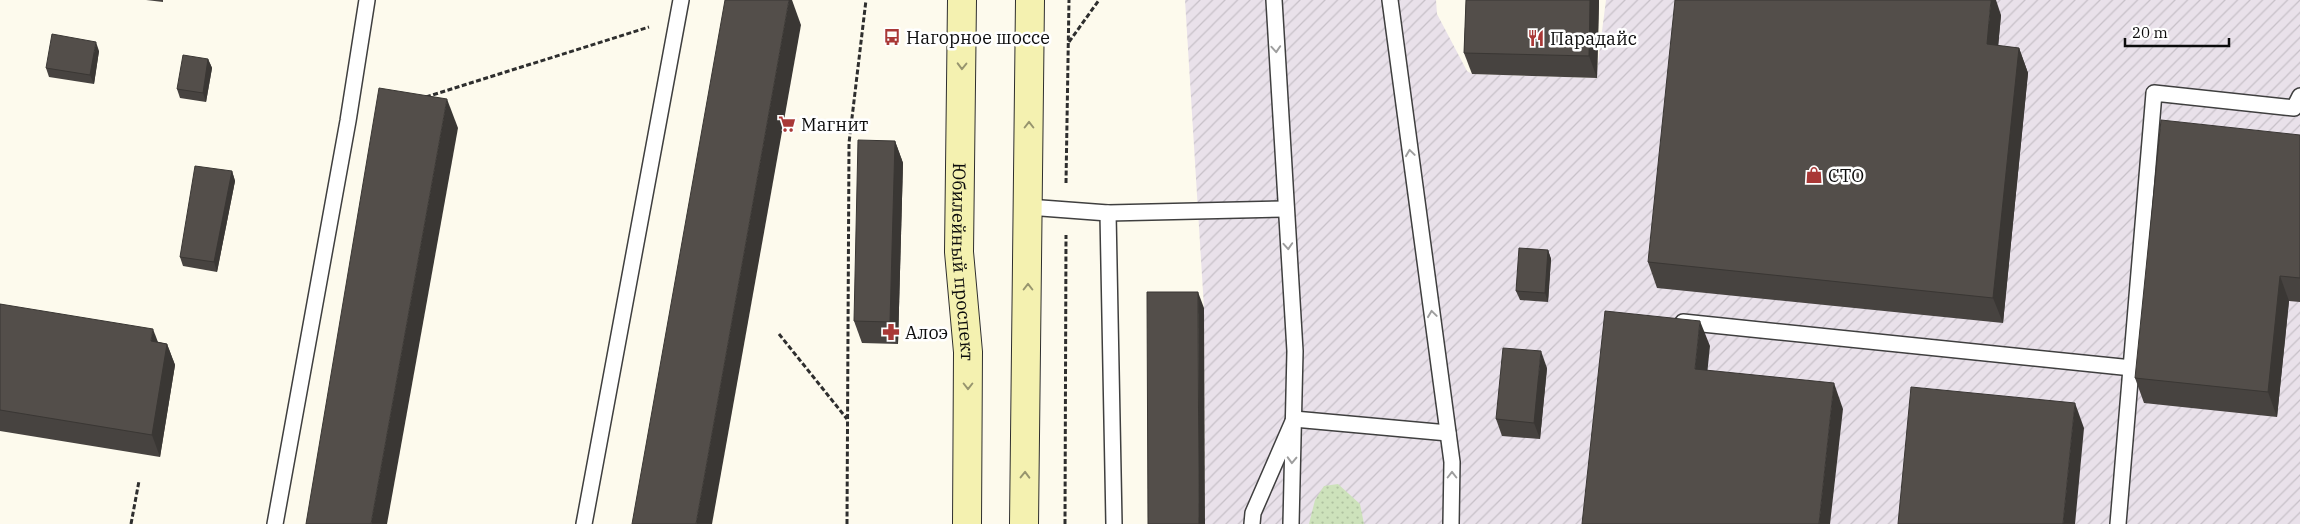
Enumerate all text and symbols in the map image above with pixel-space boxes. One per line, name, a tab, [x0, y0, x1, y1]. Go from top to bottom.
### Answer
scale bar	[2125, 15, 2229, 47]
text: 20 m	[2132, 23, 2168, 42]
place label: Нагорное шоссе	[906, 26, 1050, 49]
bus stop icon: Нагорное шоссе	[882, 27, 902, 47]
place label: Парадайс	[1550, 27, 1637, 50]
restaurant icon: Парадайс	[1526, 28, 1546, 48]
one-way arrow	[1270, 45, 1281, 53]
one-way arrow	[956, 62, 967, 70]
place label: Магнит	[801, 113, 868, 136]
supermarket icon: Магнит	[777, 114, 797, 134]
one-way arrow	[1024, 121, 1034, 128]
one-way arrow	[1406, 149, 1416, 157]
street label: Юбилейный проспект	[947, 163, 980, 361]
place label: СТО	[1828, 164, 1864, 187]
shop icon: СТО	[1804, 165, 1824, 185]
one-way arrow	[1283, 242, 1294, 250]
one-way arrow	[1023, 283, 1033, 291]
one-way arrow	[1427, 310, 1438, 318]
place label: Алоэ	[905, 321, 948, 344]
pharmacy icon: Алоэ	[881, 322, 901, 342]
one-way arrow	[963, 382, 973, 390]
one-way arrow	[1287, 457, 1298, 465]
one-way arrow	[1020, 471, 1030, 479]
one-way arrow	[1447, 471, 1457, 479]

